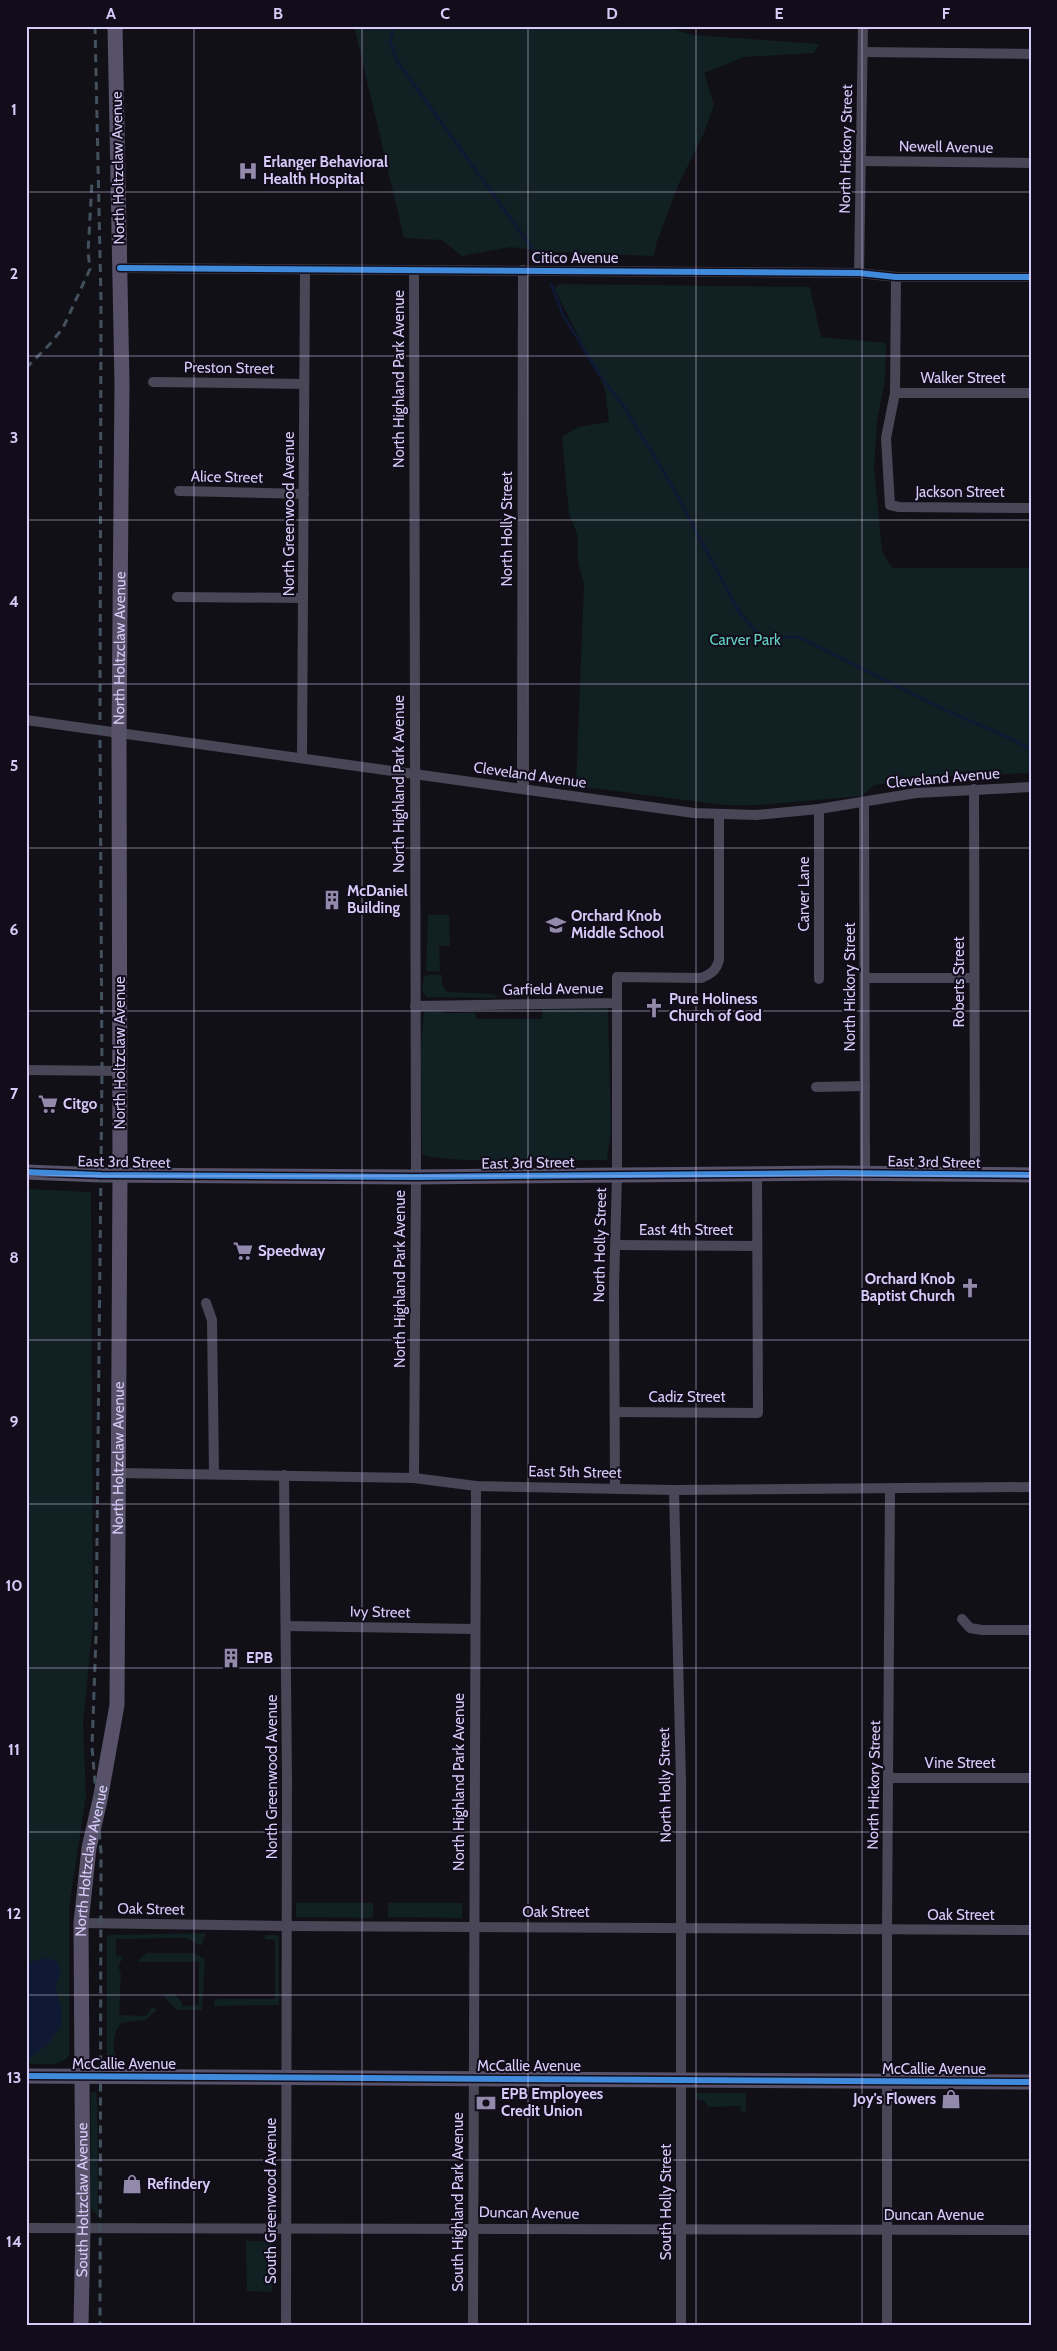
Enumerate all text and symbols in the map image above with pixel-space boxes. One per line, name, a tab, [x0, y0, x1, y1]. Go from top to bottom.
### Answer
text: A	[106, 4, 116, 23]
text: B	[273, 4, 283, 23]
text: C	[440, 4, 450, 23]
text: D	[606, 4, 618, 23]
text: E	[774, 4, 784, 23]
text: F	[942, 4, 951, 23]
street label: North Hickory Street	[836, 84, 856, 214]
street label: North Holtzclaw Avenue	[108, 91, 128, 245]
text: 1	[11, 100, 17, 119]
street label: Newell Avenue	[899, 137, 994, 157]
place label: Erlanger Behavioral Health Hospital	[263, 153, 388, 188]
hospital icon: Erlanger Behavioral Health Hospital	[237, 160, 259, 182]
street label: Citico Avenue	[531, 249, 619, 267]
text: 2	[10, 264, 18, 283]
street label: North Highland Park Avenue	[390, 290, 408, 468]
street label: Preston Street	[184, 358, 274, 378]
street label: Walker Street	[920, 369, 1006, 387]
text: 3	[10, 428, 18, 447]
street label: North Greenwood Avenue	[280, 431, 298, 596]
street label: Alice Street	[191, 467, 263, 487]
street label: North Holly Street	[498, 471, 516, 587]
street label: Jackson Street	[914, 483, 1005, 501]
street label: North Holtzclaw Avenue	[110, 571, 129, 725]
text: 4	[9, 592, 19, 611]
park label: Carver Park	[709, 631, 781, 649]
street label: North Highland Park Avenue	[390, 695, 408, 873]
text: 5	[10, 756, 18, 775]
street label: Cleveland Avenue	[472, 758, 588, 792]
street label: Cleveland Avenue	[886, 764, 1001, 792]
street label: Carver Lane	[795, 856, 813, 932]
place label: McDaniel Building	[347, 882, 408, 917]
building icon: McDaniel Building	[321, 889, 343, 911]
place label: Orchard Knob Middle School	[571, 907, 664, 942]
school or university icon: Orchard Knob Middle School	[545, 914, 567, 936]
text: 6	[10, 920, 19, 939]
street label: North Hickory Street	[841, 922, 859, 1052]
street label: Roberts Street	[950, 937, 968, 1027]
street label: North Holtzclaw Avenue	[111, 976, 129, 1130]
street label: Garfield Avenue	[503, 979, 604, 999]
place label: Pure Holiness Church of God	[669, 990, 762, 1025]
church icon: Pure Holiness Church of God	[643, 997, 665, 1019]
text: 7	[10, 1084, 19, 1103]
supermarket icon: Citgo	[37, 1093, 59, 1115]
place label: Citgo	[63, 1095, 98, 1113]
street label: East 3rd Street	[77, 1152, 171, 1172]
street label: East 3rd Street	[887, 1152, 981, 1172]
street label: East 3rd Street	[481, 1153, 575, 1173]
street label: North Holly Street	[590, 1187, 610, 1303]
street label: North Highland Park Avenue	[391, 1190, 409, 1368]
street label: East 4th Street	[639, 1221, 733, 1239]
supermarket icon: Speedway	[232, 1240, 254, 1262]
place label: Speedway	[258, 1242, 326, 1260]
text: 8	[9, 1248, 19, 1267]
place label: Orchard Knob Baptist Church	[860, 1270, 955, 1305]
church icon: Orchard Knob Baptist Church	[959, 1277, 981, 1299]
street label: North Holtzclaw Avenue	[109, 1381, 128, 1535]
street label: Cadiz Street	[649, 1388, 725, 1406]
text: 9	[10, 1412, 19, 1431]
street label: East 5th Street	[528, 1462, 622, 1482]
text: 10	[5, 1576, 23, 1595]
street label: Ivy Street	[350, 1602, 410, 1622]
building icon: EPB	[220, 1647, 242, 1669]
place label: EPB	[246, 1649, 273, 1667]
street label: North Highland Park Avenue	[450, 1693, 468, 1871]
street label: North Greenwood Avenue	[263, 1694, 281, 1859]
street label: North Hickory Street	[864, 1720, 884, 1850]
street label: North Holly Street	[655, 1727, 675, 1843]
text: 11	[8, 1740, 20, 1759]
street label: Vine Street	[925, 1754, 995, 1772]
street label: North Holtzclaw Avenue	[72, 1783, 112, 1937]
street label: Oak Street	[117, 1899, 185, 1919]
street label: Oak Street	[522, 1903, 590, 1921]
text: 12	[7, 1904, 21, 1923]
street label: Oak Street	[927, 1906, 995, 1924]
street label: McCallie Avenue	[72, 2055, 176, 2073]
street label: McCallie Avenue	[477, 2057, 581, 2075]
street label: McCallie Avenue	[882, 2060, 986, 2078]
text: 13	[7, 2068, 21, 2087]
place label: EPB Employees Credit Union	[501, 2085, 603, 2120]
shop icon: Joy's Flowers	[940, 2088, 962, 2110]
place label: Joy's Flowers	[852, 2090, 936, 2108]
bank icon: EPB Employees Credit Union	[475, 2092, 497, 2114]
street label: South Highland Park Avenue	[449, 2112, 467, 2292]
street label: South Greenwood Avenue	[262, 2118, 280, 2284]
street label: South Holtzclaw Avenue	[73, 2122, 92, 2278]
street label: South Holly Street	[657, 2144, 675, 2260]
shop icon: Refindery	[121, 2173, 143, 2195]
place label: Refindery	[147, 2175, 211, 2193]
street label: Duncan Avenue	[479, 2203, 580, 2223]
street label: Duncan Avenue	[884, 2206, 985, 2224]
text: 14	[6, 2232, 22, 2251]

